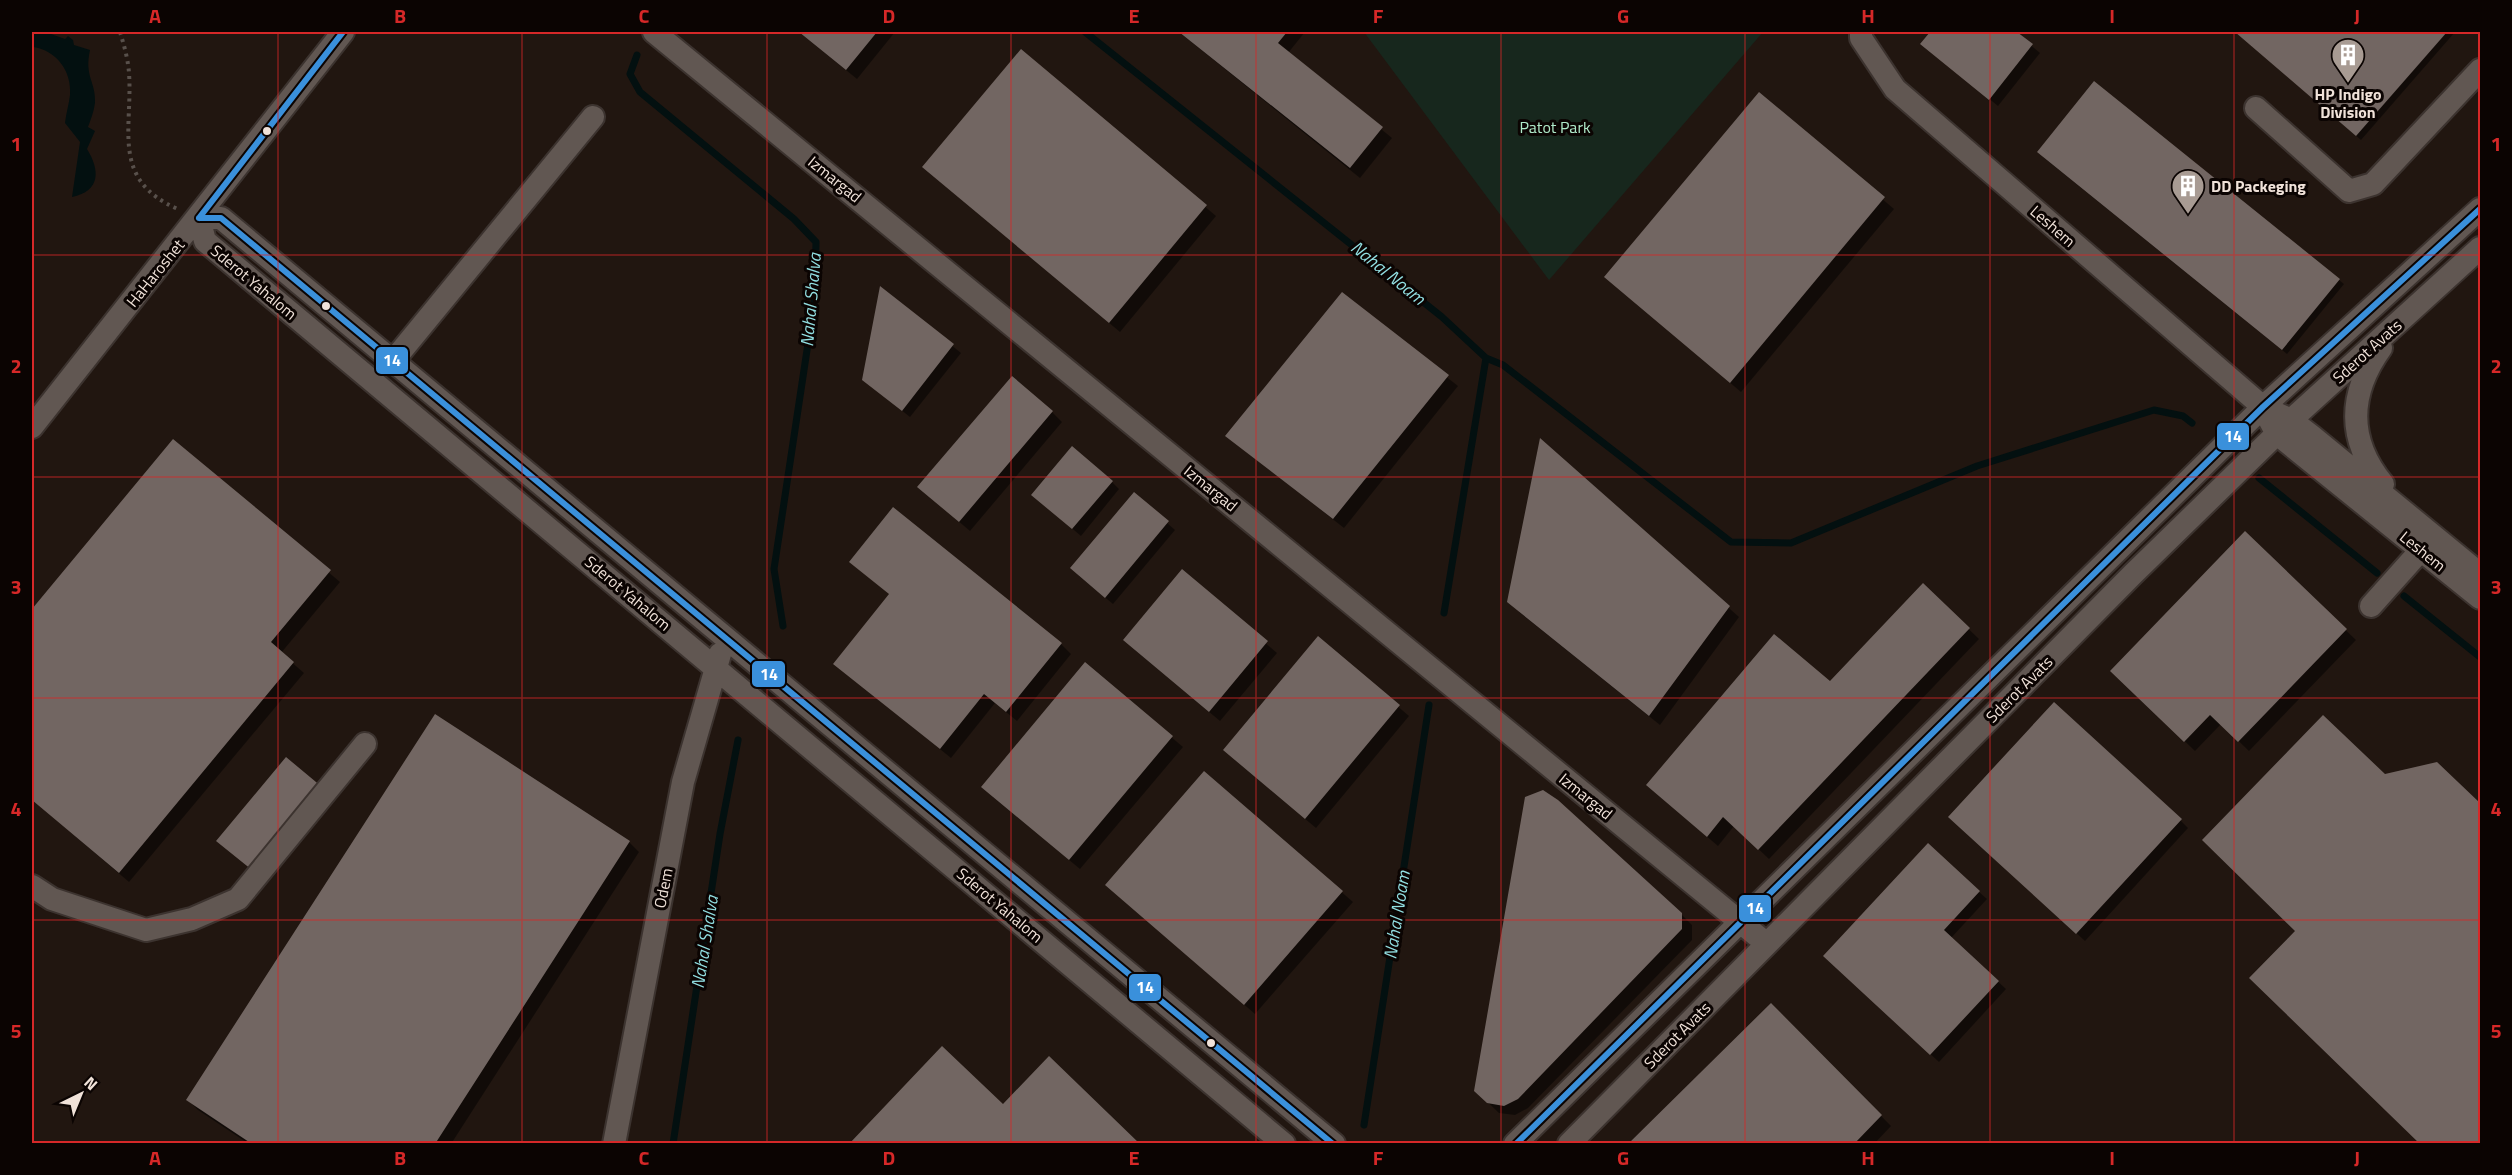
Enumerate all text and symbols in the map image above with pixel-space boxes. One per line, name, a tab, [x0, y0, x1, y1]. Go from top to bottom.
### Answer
text: A	[149, 0, 161, 31]
text: B	[394, 0, 406, 31]
text: C	[639, 0, 650, 31]
text: D	[883, 0, 895, 31]
text: E	[1128, 0, 1140, 31]
text: F	[1373, 0, 1384, 31]
text: G	[1617, 0, 1629, 31]
text: H	[1861, 0, 1875, 31]
text: I	[2109, 0, 2115, 31]
text: J	[2354, 0, 2360, 31]
building icon: HP Indigo Division	[2330, 37, 2366, 84]
place label: HP Indigo Division	[2314, 82, 2382, 124]
park label: Patot Park	[1519, 115, 1591, 139]
unlabelled marker	[261, 125, 273, 137]
text: 1	[10, 128, 22, 159]
text: 1	[2490, 128, 2502, 159]
street label: Izmargad	[803, 150, 867, 208]
building icon: DD Packeging	[2170, 168, 2206, 215]
place label: DD Packeging	[2211, 174, 2306, 198]
street label: Leshem	[2025, 200, 2081, 252]
street label: HaHaroshet	[120, 234, 190, 312]
water label: Nahal Noam	[1345, 234, 1432, 312]
street label: Sderot Yahalom	[206, 239, 302, 325]
water label: Nahal Shalva	[793, 251, 828, 348]
unlabelled marker	[320, 300, 332, 312]
street label: Sderot Avats	[2327, 313, 2407, 389]
line badge: 14	[375, 346, 409, 375]
text: 14	[383, 348, 401, 372]
text: 2	[10, 350, 22, 381]
text: 2	[2490, 350, 2502, 381]
line badge: 14	[2216, 422, 2250, 451]
text: 14	[2224, 424, 2242, 448]
street label: Izmargad	[1179, 459, 1243, 517]
street label: Leshem	[2395, 525, 2451, 577]
street label: Sderot Yahalom	[580, 550, 676, 636]
text: 3	[10, 571, 22, 602]
text: 3	[2490, 571, 2502, 602]
street label: Sderot Avats	[1980, 650, 2058, 728]
line badge: 14	[751, 660, 786, 688]
text: 14	[760, 662, 778, 686]
street label: Izmargad	[1554, 767, 1618, 825]
text: 4	[10, 793, 22, 824]
text: 4	[2490, 793, 2502, 824]
street label: Sderot Yahalom	[952, 862, 1048, 948]
street label: Odem	[647, 866, 679, 910]
water label: Nahal Noam	[1376, 868, 1417, 961]
water label: Nahal Shalva	[684, 892, 725, 990]
line badge: 14	[1738, 894, 1772, 923]
text: 14	[1746, 896, 1764, 920]
line badge: 14	[1128, 973, 1162, 1002]
text: 14	[1136, 975, 1154, 999]
street label: Sderot Avats	[1638, 996, 1716, 1074]
text: 5	[10, 1015, 22, 1046]
text: 5	[2490, 1015, 2502, 1046]
unlabelled marker	[1205, 1037, 1217, 1049]
north arrow	[51, 1064, 111, 1124]
text: N	[79, 1070, 103, 1096]
text: A	[149, 1142, 161, 1173]
text: B	[394, 1142, 406, 1173]
text: C	[639, 1142, 650, 1173]
text: D	[883, 1142, 895, 1173]
text: E	[1128, 1142, 1140, 1173]
text: F	[1373, 1142, 1384, 1173]
text: G	[1617, 1142, 1629, 1173]
text: H	[1861, 1142, 1875, 1173]
text: I	[2109, 1142, 2115, 1173]
text: J	[2354, 1142, 2360, 1173]

